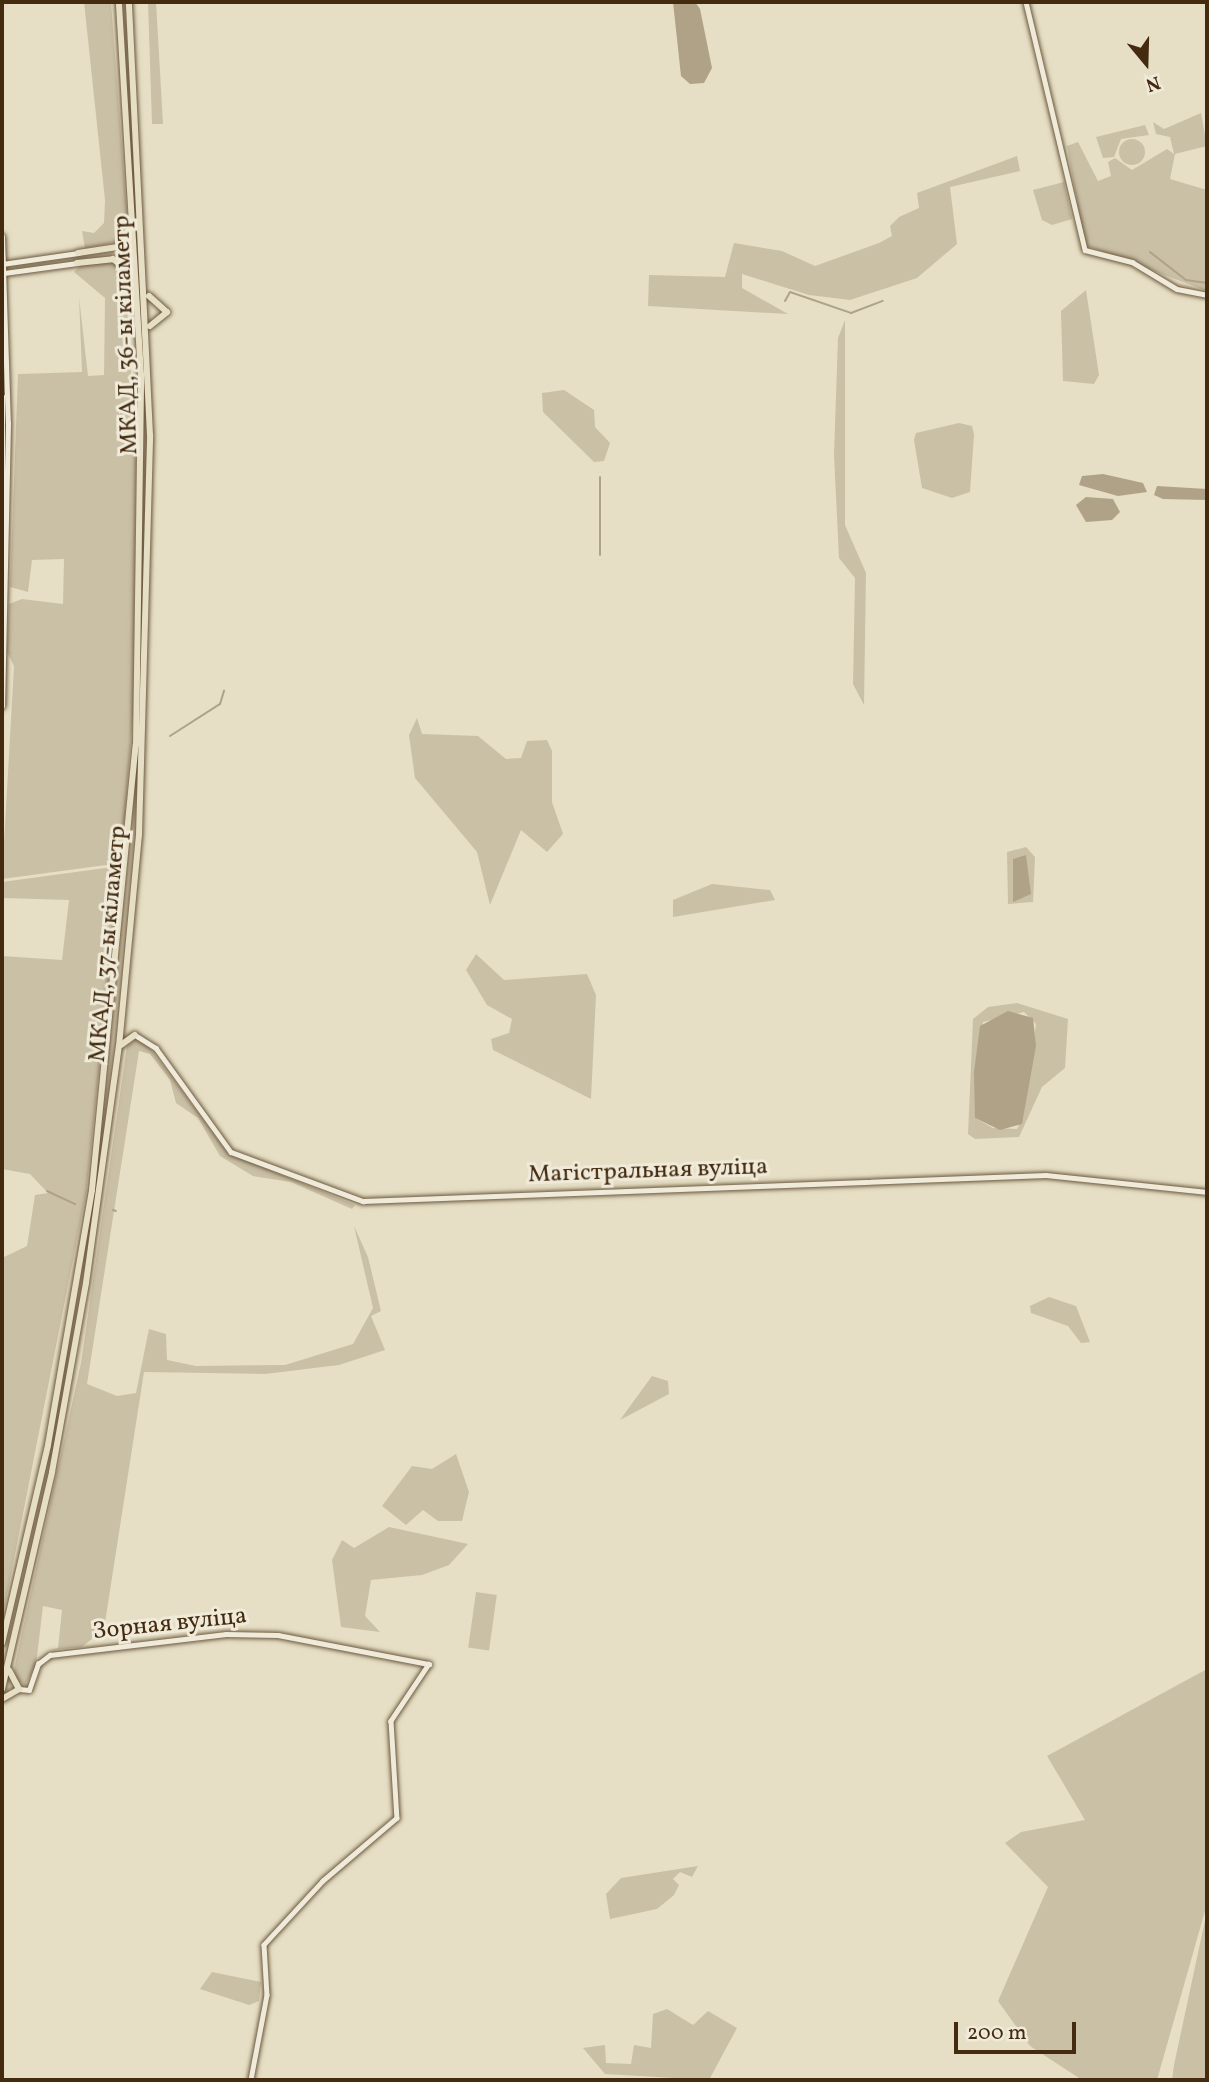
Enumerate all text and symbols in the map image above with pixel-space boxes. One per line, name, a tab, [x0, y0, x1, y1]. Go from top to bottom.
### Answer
north arrow	[1111, 28, 1181, 98]
text: N	[1142, 68, 1164, 97]
street label: МКАД, 36-ы кіламетр	[108, 215, 146, 455]
street label: МКАД, 37-ы кіламетр	[84, 825, 134, 1063]
street label: Магістральная вуліца	[528, 1153, 768, 1191]
street label: Зорная вуліца	[92, 1603, 248, 1647]
scale bar	[957, 2008, 1080, 2052]
text: 200 m	[967, 2019, 1027, 2048]

